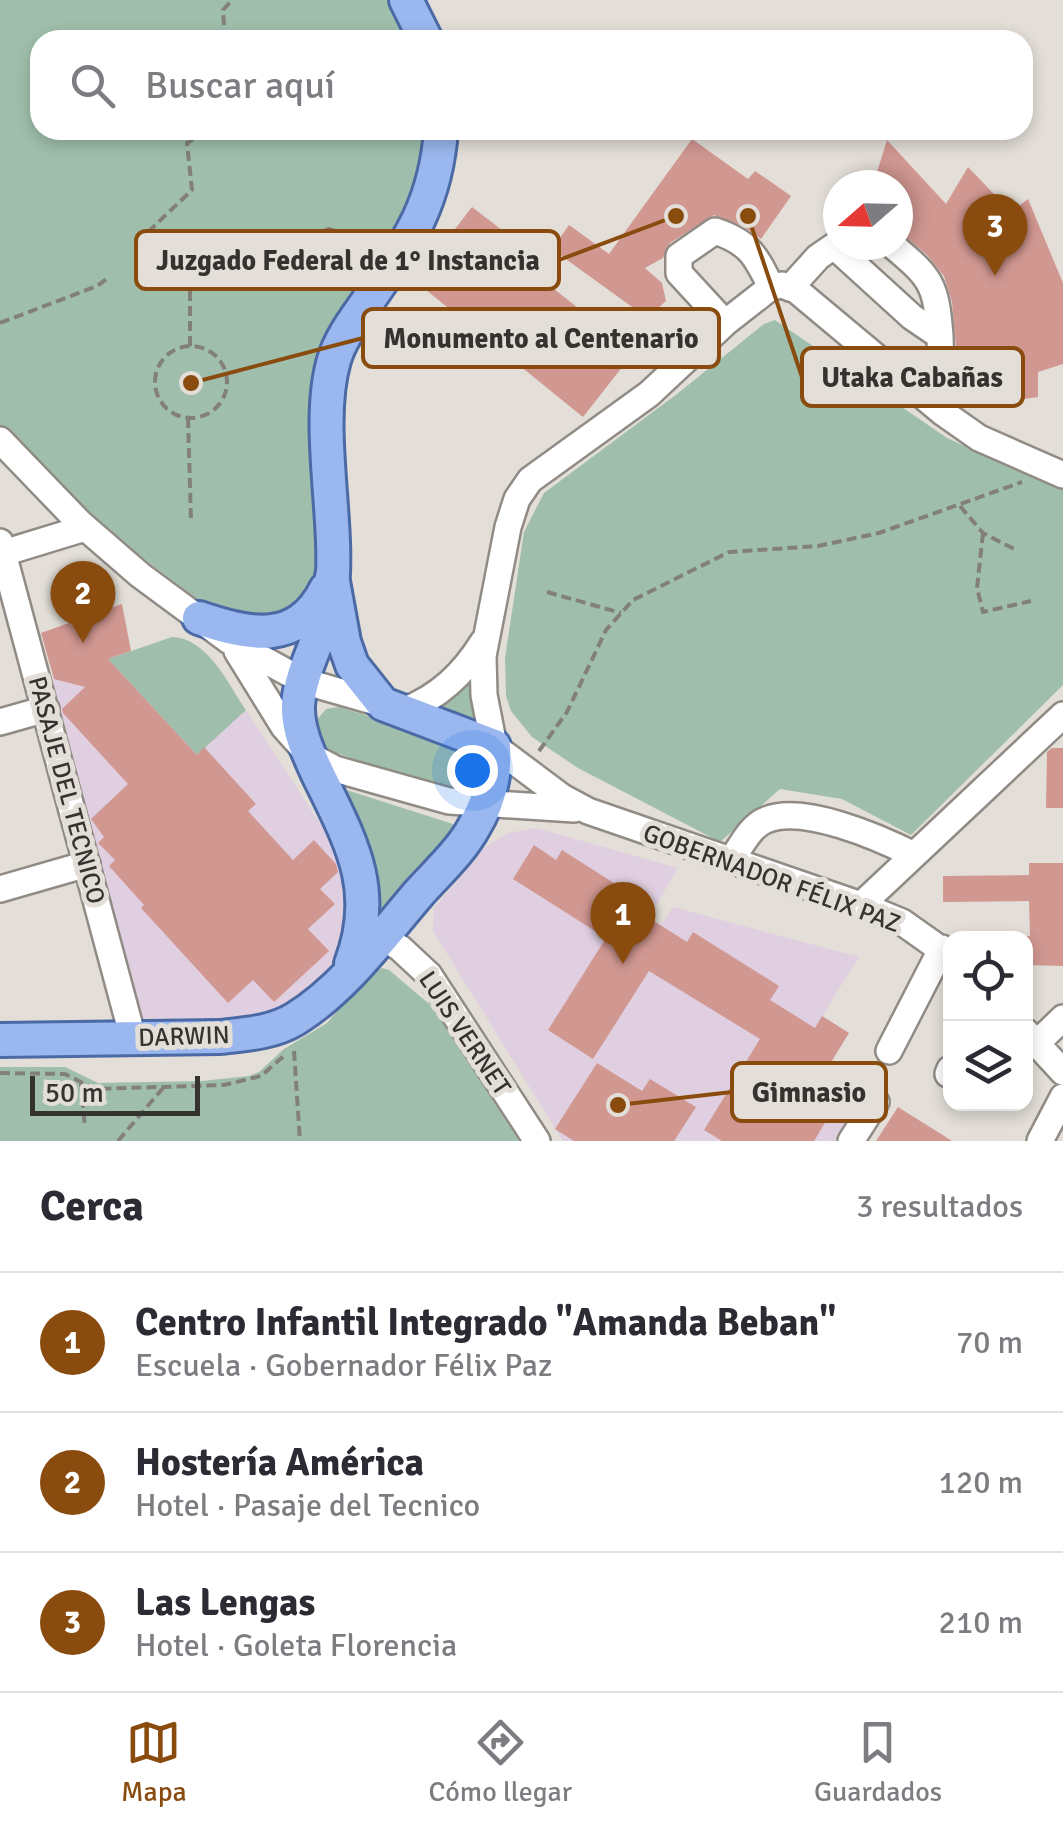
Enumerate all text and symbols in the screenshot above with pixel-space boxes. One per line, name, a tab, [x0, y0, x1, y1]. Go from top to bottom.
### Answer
search box	[30, 30, 1033, 140]
icon: search	[65, 58, 120, 113]
text: Buscar aquí	[145, 62, 335, 109]
north arrow	[823, 170, 913, 260]
pin: 3	[962, 194, 1028, 276]
callout: Juzgado Federal de 1° Instancia	[136, 231, 559, 289]
text: Juzgado Federal de 1° Instancia	[156, 244, 540, 278]
callout: Monumento al Centenario	[363, 309, 719, 367]
text: Monumento al Centenario	[383, 322, 699, 356]
callout: Utaka Cabañas	[802, 348, 1023, 406]
text: Utaka Cabañas	[821, 361, 1003, 395]
pin: 2	[51, 560, 116, 643]
street label: PASAJE DEL TECNICO	[22, 673, 112, 907]
your location	[447, 745, 498, 796]
street label: GOBERNADOR FÉLIX PAZ	[639, 817, 905, 939]
pin: 1	[590, 882, 656, 964]
map controls	[943, 931, 1033, 1111]
button: locate	[943, 931, 1033, 1021]
street label: LUIS VERNET	[412, 965, 518, 1101]
street label: DARWIN	[138, 1019, 230, 1053]
button: layers	[943, 1021, 1033, 1111]
callout: Gimnasio	[732, 1063, 886, 1121]
scale bar	[30, 1071, 200, 1116]
text: 50 m	[45, 1076, 104, 1110]
text: Gimnasio	[752, 1076, 866, 1110]
text: Cerca	[40, 1181, 144, 1232]
text: 3 resultados	[856, 1187, 1023, 1226]
text: Centro Infantil Integrado "Amanda Beban"	[135, 1299, 836, 1346]
text: 1	[64, 1323, 81, 1362]
text: 70 m	[956, 1323, 1023, 1362]
text: Escuela · Gobernador Félix Paz	[135, 1346, 552, 1385]
text: Hostería América	[135, 1439, 424, 1486]
text: 2	[64, 1463, 81, 1502]
text: 120 m	[939, 1463, 1023, 1502]
text: Hotel · Pasaje del Tecnico	[135, 1486, 480, 1525]
text: Las Lengas	[135, 1579, 315, 1626]
text: 3	[64, 1603, 81, 1642]
text: 210 m	[939, 1603, 1023, 1642]
text: Hotel · Goleta Florencia	[135, 1626, 457, 1665]
tab: Mapa	[121, 1715, 187, 1809]
tab: Cómo llegar	[429, 1715, 572, 1809]
tab: Guardados	[814, 1715, 942, 1809]

